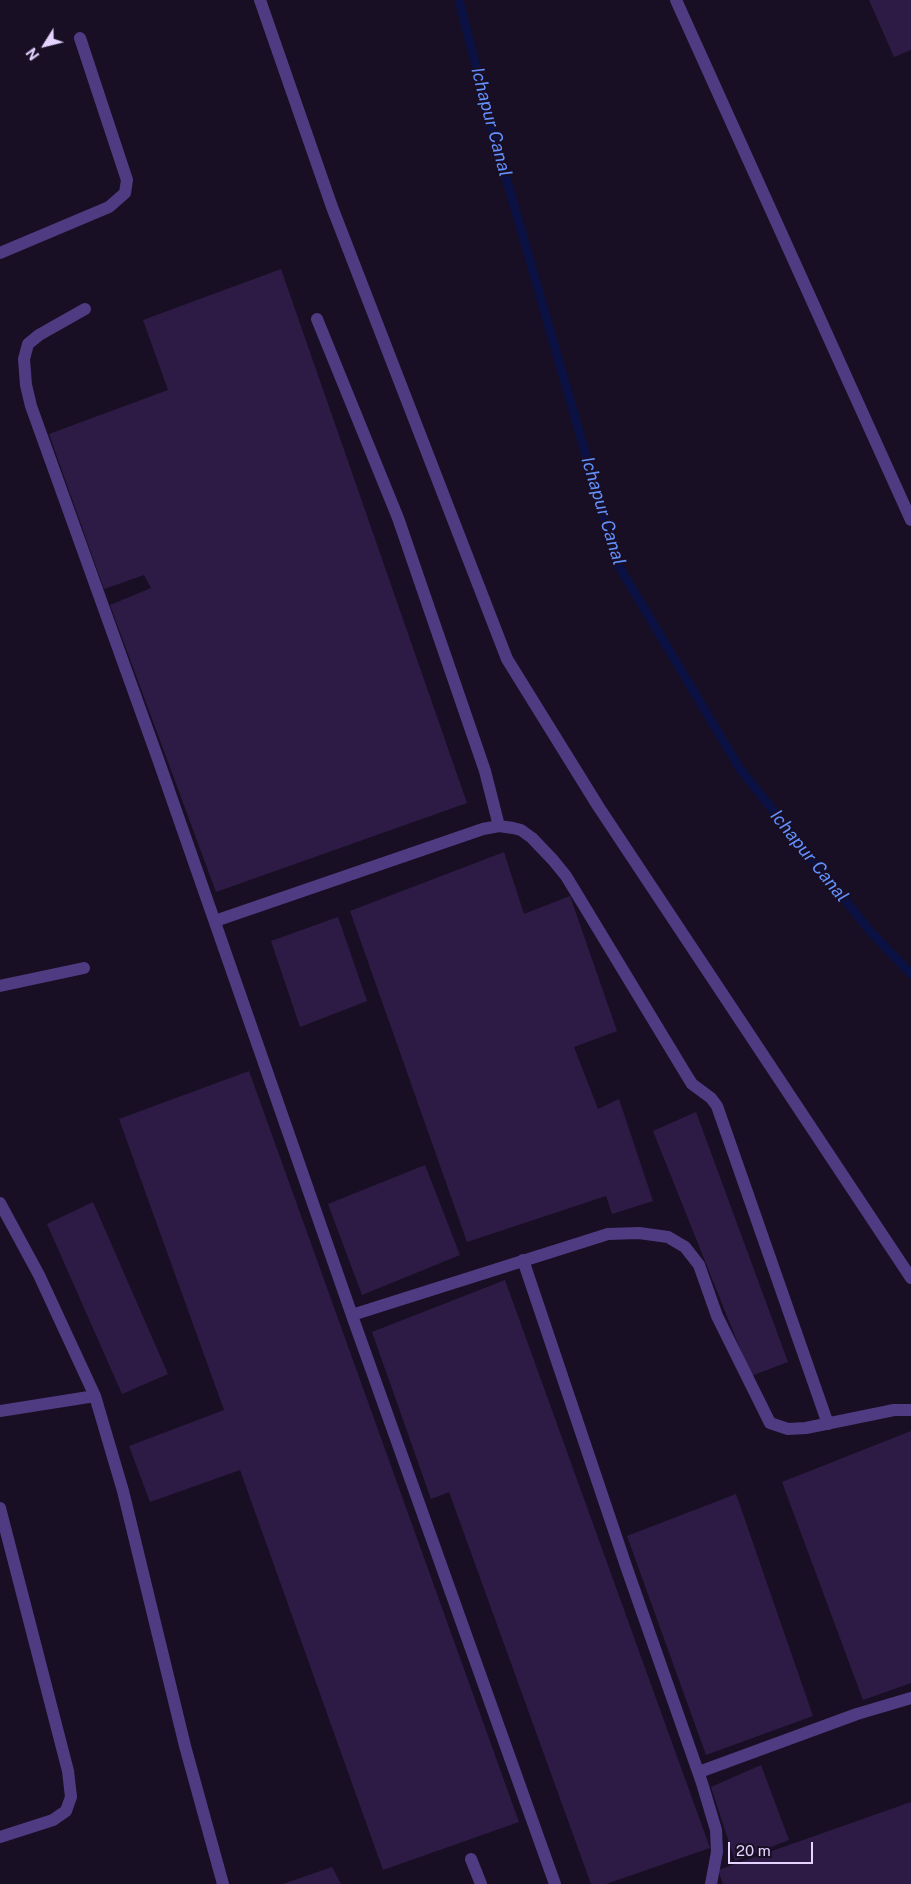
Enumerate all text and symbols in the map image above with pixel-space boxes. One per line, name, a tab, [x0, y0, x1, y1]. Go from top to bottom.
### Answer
north arrow	[20, 20, 70, 70]
text: N	[23, 45, 43, 63]
water label: Ichapur Canal	[466, 65, 516, 179]
water label: Ichapur Canal	[576, 454, 630, 568]
water label: Ichapur Canal	[765, 806, 853, 906]
scale bar	[731, 1832, 816, 1864]
text: 20 m	[736, 1842, 771, 1859]

